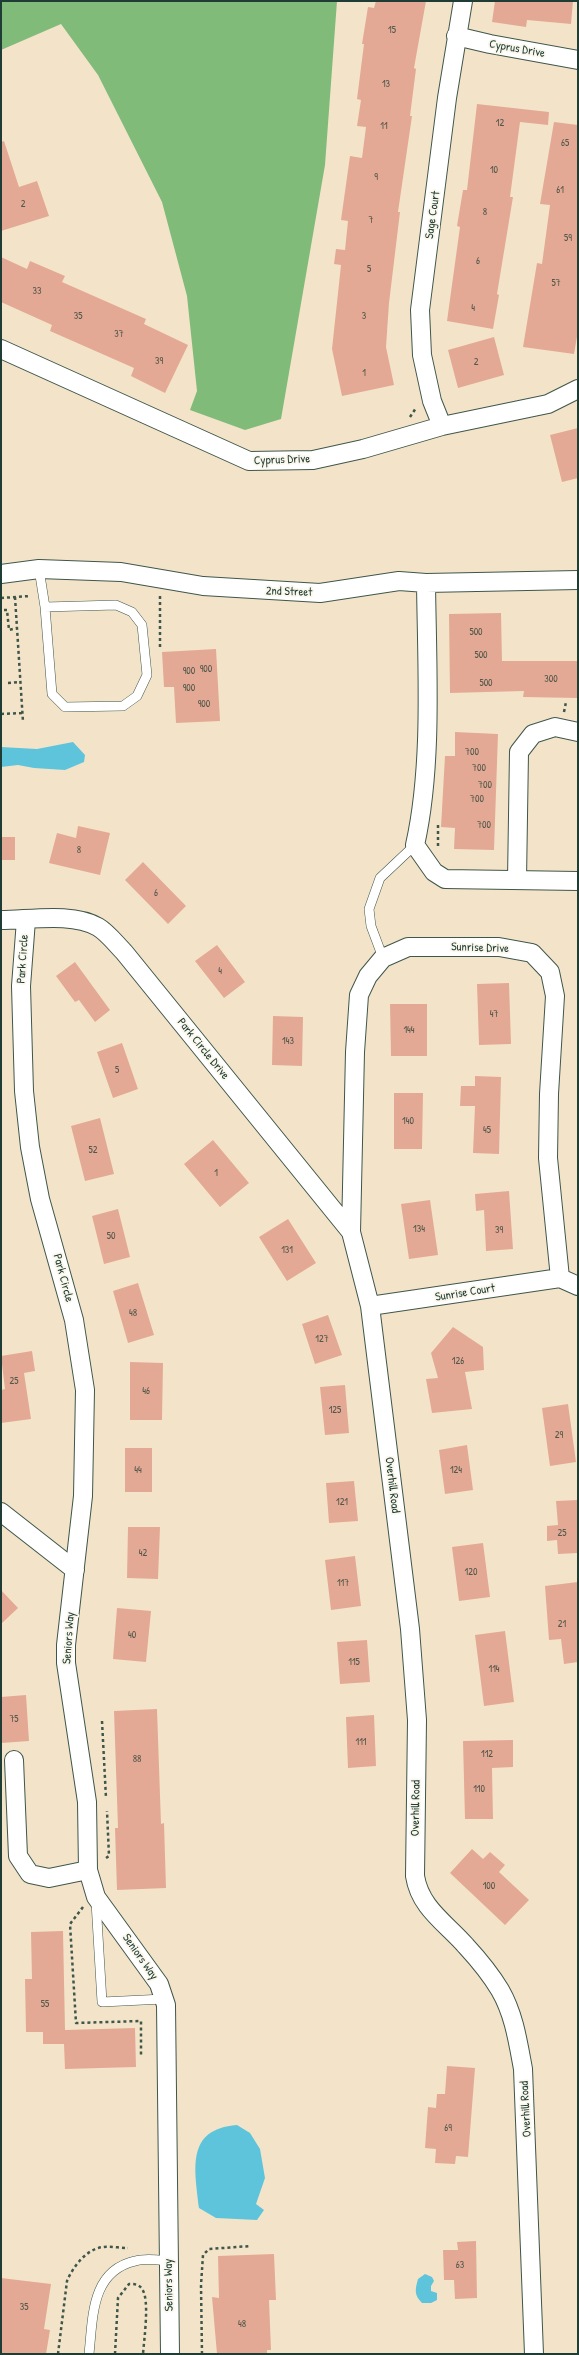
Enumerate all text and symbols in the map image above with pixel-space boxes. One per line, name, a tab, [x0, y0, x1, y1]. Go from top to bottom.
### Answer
house number: 15	[388, 24, 396, 36]
street label: Cyprus Drive	[488, 37, 546, 61]
house number: 13	[382, 78, 390, 90]
house number: 12	[496, 117, 504, 129]
house number: 11	[380, 120, 388, 132]
house number: 65	[561, 137, 569, 149]
house number: 10	[490, 164, 498, 176]
house number: 9	[374, 171, 378, 183]
house number: 61	[556, 184, 564, 196]
street label: Sage Court	[423, 190, 443, 240]
house number: 2	[21, 198, 25, 210]
house number: 8	[483, 206, 487, 218]
house number: 7	[369, 214, 373, 226]
house number: 59	[564, 232, 572, 244]
house number: 6	[476, 255, 480, 267]
house number: 5	[367, 263, 371, 275]
house number: 57	[551, 277, 561, 289]
house number: 33	[33, 285, 41, 297]
house number: 4	[471, 302, 475, 314]
house number: 35	[74, 310, 82, 322]
house number: 3	[362, 310, 366, 322]
house number: 37	[114, 328, 124, 340]
house number: 39	[155, 355, 163, 367]
house number: 2	[474, 356, 478, 368]
house number: 1	[362, 367, 366, 379]
street label: Cyprus Drive	[254, 452, 310, 468]
street label: 2nd Street	[266, 584, 312, 600]
house number: 500	[469, 626, 483, 638]
house number: 500	[474, 649, 488, 661]
house number: 900	[200, 663, 212, 675]
house number: 900	[183, 665, 195, 677]
house number: 300	[544, 673, 558, 685]
house number: 500	[479, 677, 493, 689]
house number: 900	[183, 682, 195, 694]
house number: 900	[198, 698, 210, 710]
house number: 700	[465, 746, 479, 758]
house number: 700	[472, 762, 486, 774]
house number: 700	[478, 779, 492, 791]
house number: 700	[470, 793, 484, 805]
house number: 700	[477, 819, 491, 831]
house number: 8	[77, 844, 81, 856]
house number: 6	[154, 887, 158, 899]
street label: Park Circle	[14, 934, 32, 984]
street label: Sunrise Drive	[451, 940, 509, 956]
house number: 4	[218, 965, 222, 977]
house number: 47	[490, 1008, 498, 1020]
street label: Park Circle Drive	[174, 1015, 232, 1083]
house number: 144	[403, 1024, 415, 1036]
house number: 143	[282, 1035, 294, 1047]
house number: 5	[115, 1064, 119, 1076]
house number: 140	[402, 1115, 414, 1127]
house number: 45	[483, 1124, 491, 1136]
house number: 52	[89, 1144, 97, 1156]
house number: 1	[214, 1167, 218, 1179]
house number: 134	[413, 1223, 425, 1235]
house number: 39	[495, 1224, 503, 1236]
house number: 50	[107, 1230, 115, 1242]
house number: 131	[281, 1244, 293, 1256]
street label: Park Circle	[50, 1252, 76, 1304]
street label: Sunrise Court	[434, 1281, 496, 1305]
house number: 48	[129, 1307, 137, 1319]
house number: 127	[315, 1333, 329, 1345]
house number: 126	[452, 1355, 464, 1367]
house number: 25	[10, 1375, 18, 1387]
house number: 46	[142, 1385, 150, 1397]
house number: 125	[329, 1404, 341, 1416]
house number: 29	[555, 1429, 563, 1441]
street label: Overhill Road	[381, 1456, 403, 1514]
house number: 44	[134, 1464, 142, 1476]
house number: 124	[450, 1464, 462, 1476]
house number: 121	[336, 1496, 348, 1508]
house number: 25	[558, 1527, 566, 1539]
house number: 42	[139, 1547, 147, 1559]
house number: 120	[465, 1566, 477, 1578]
house number: 117	[337, 1577, 349, 1589]
street label: Seniors Way	[60, 1611, 78, 1665]
house number: 21	[558, 1618, 566, 1630]
house number: 40	[128, 1629, 136, 1641]
house number: 115	[348, 1656, 360, 1668]
house number: 114	[488, 1663, 500, 1675]
house number: 75	[9, 1713, 19, 1725]
house number: 111	[356, 1736, 366, 1748]
house number: 112	[481, 1748, 493, 1760]
house number: 88	[133, 1753, 141, 1765]
street label: Overhill Road	[408, 1780, 424, 1836]
house number: 110	[473, 1783, 485, 1795]
house number: 100	[483, 1880, 495, 1892]
street label: Seniors Way	[119, 1931, 161, 1983]
house number: 55	[41, 1998, 49, 2010]
street label: Overhill Road	[517, 2081, 535, 2137]
house number: 69	[444, 2122, 452, 2134]
street label: Seniors Way	[161, 2259, 177, 2311]
house number: 63	[456, 2259, 464, 2271]
house number: 35	[20, 2301, 28, 2313]
house number: 48	[238, 2318, 246, 2330]

